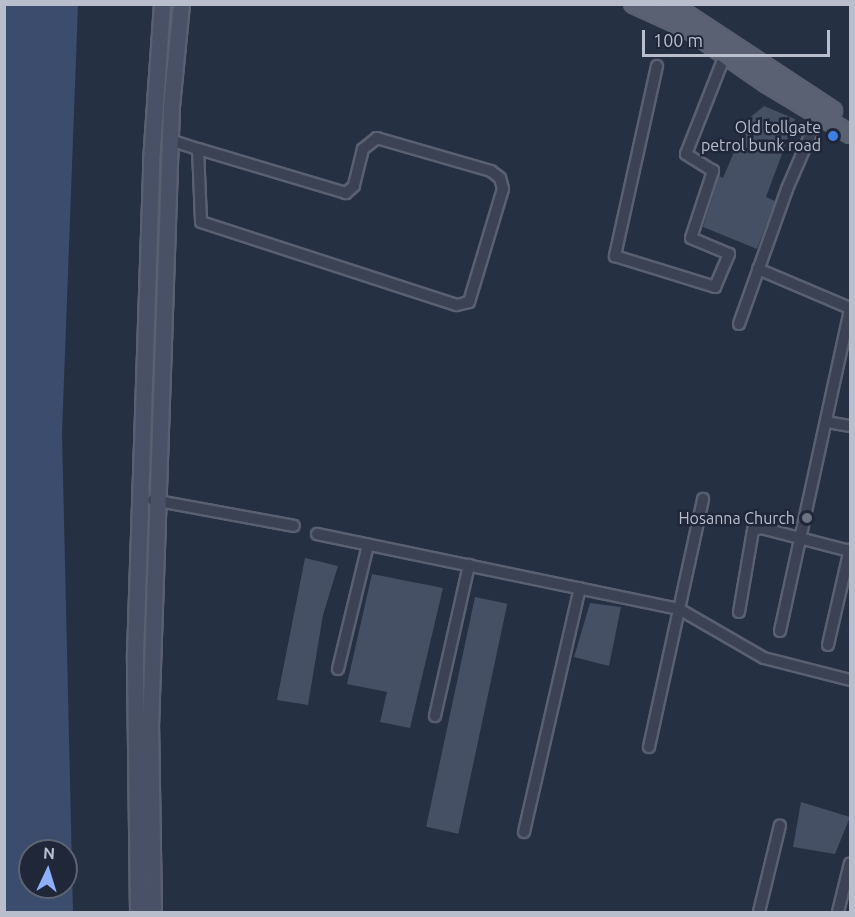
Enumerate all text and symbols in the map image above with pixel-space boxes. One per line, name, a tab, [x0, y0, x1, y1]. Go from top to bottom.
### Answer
scale bar	[645, 18, 832, 56]
text: 100 m	[653, 30, 703, 50]
place label: Old tollgate petrol bunk road	[701, 117, 821, 155]
marker: Old tollgate petrol bunk road	[826, 129, 840, 143]
place label: Hosanna Church	[678, 508, 795, 528]
marker: Hosanna Church	[800, 511, 814, 525]
north arrow	[18, 839, 78, 899]
text: N	[43, 844, 56, 862]

